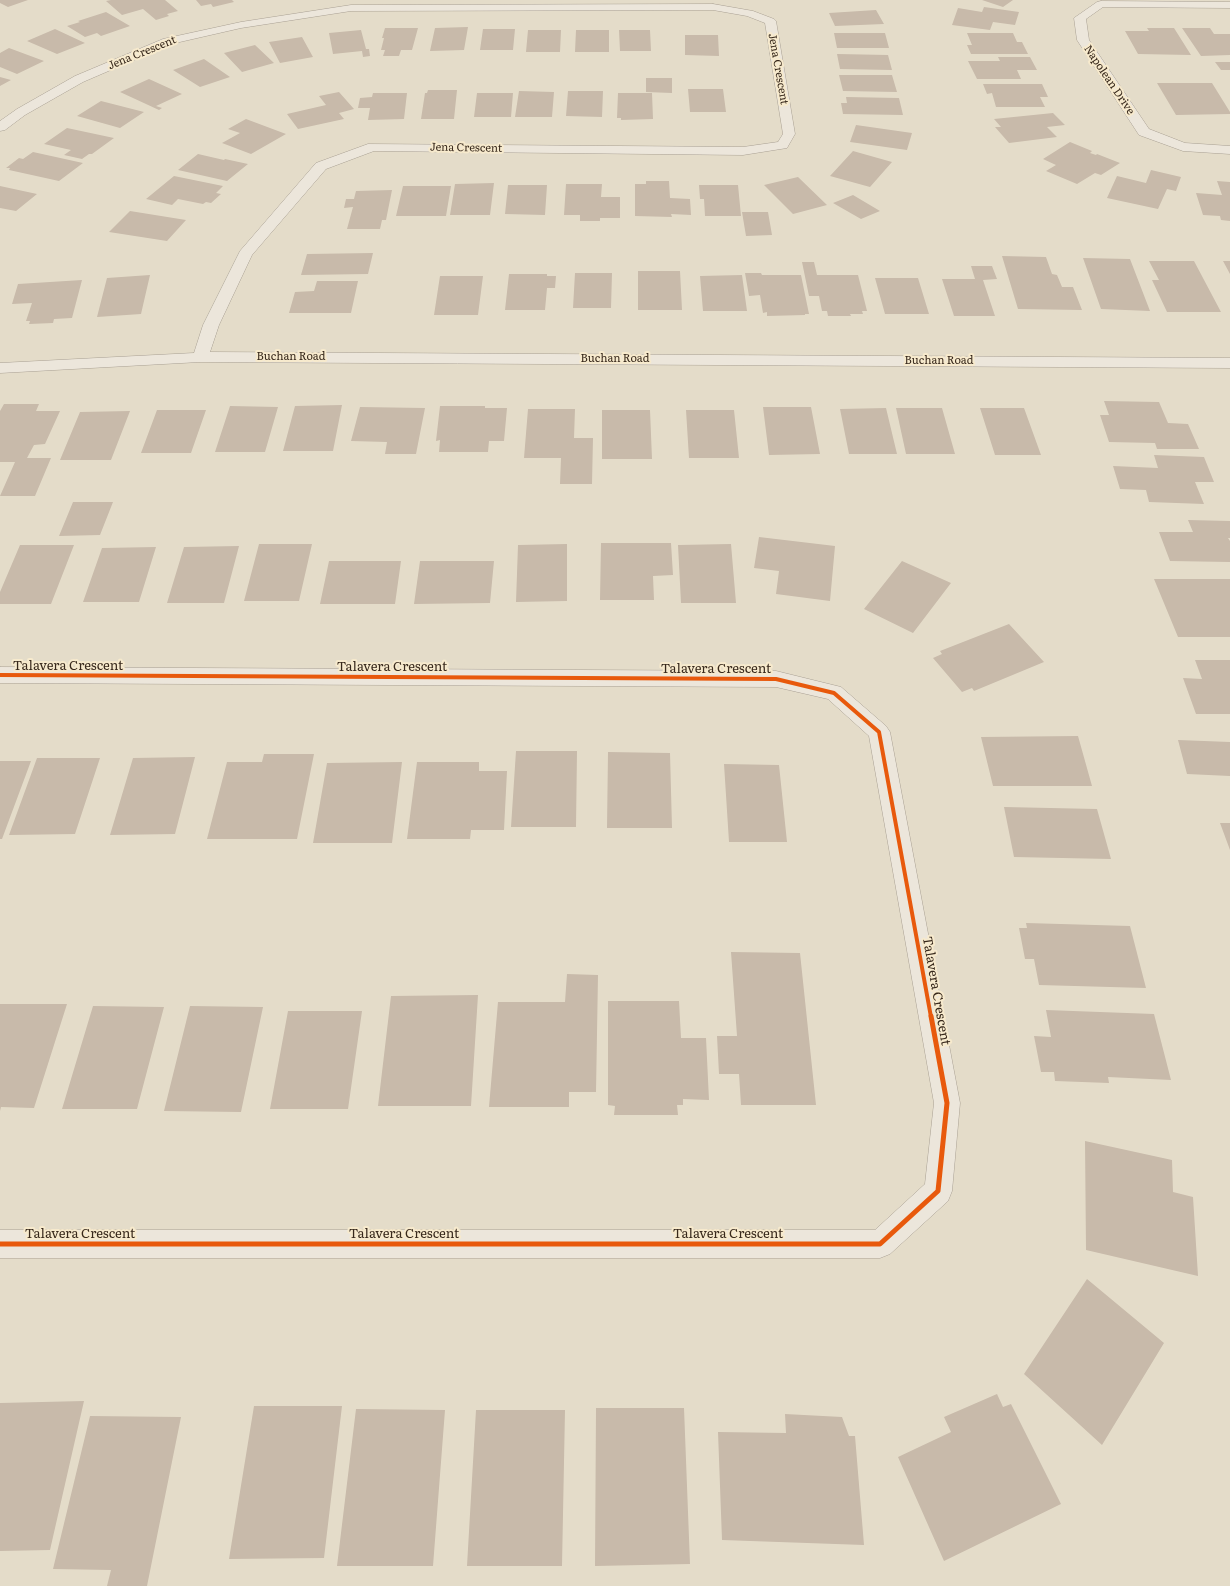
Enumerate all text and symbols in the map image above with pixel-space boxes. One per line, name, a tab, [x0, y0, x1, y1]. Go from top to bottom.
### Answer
street label: Jena Crescent	[765, 32, 791, 106]
street label: Jena Crescent	[106, 33, 178, 73]
street label: Napolean Drive	[1081, 43, 1137, 117]
street label: Jena Crescent	[430, 141, 502, 155]
street label: Buchan Road	[257, 350, 325, 364]
street label: Buchan Road	[581, 352, 649, 366]
street label: Buchan Road	[905, 354, 973, 368]
street label: Talavera Crescent	[13, 658, 123, 674]
street label: Talavera Crescent	[337, 659, 447, 675]
street label: Talavera Crescent	[661, 661, 771, 677]
street label: Talavera Crescent	[919, 935, 953, 1047]
street label: Talavera Crescent	[25, 1226, 135, 1242]
street label: Talavera Crescent	[349, 1226, 459, 1242]
street label: Talavera Crescent	[673, 1226, 783, 1242]

